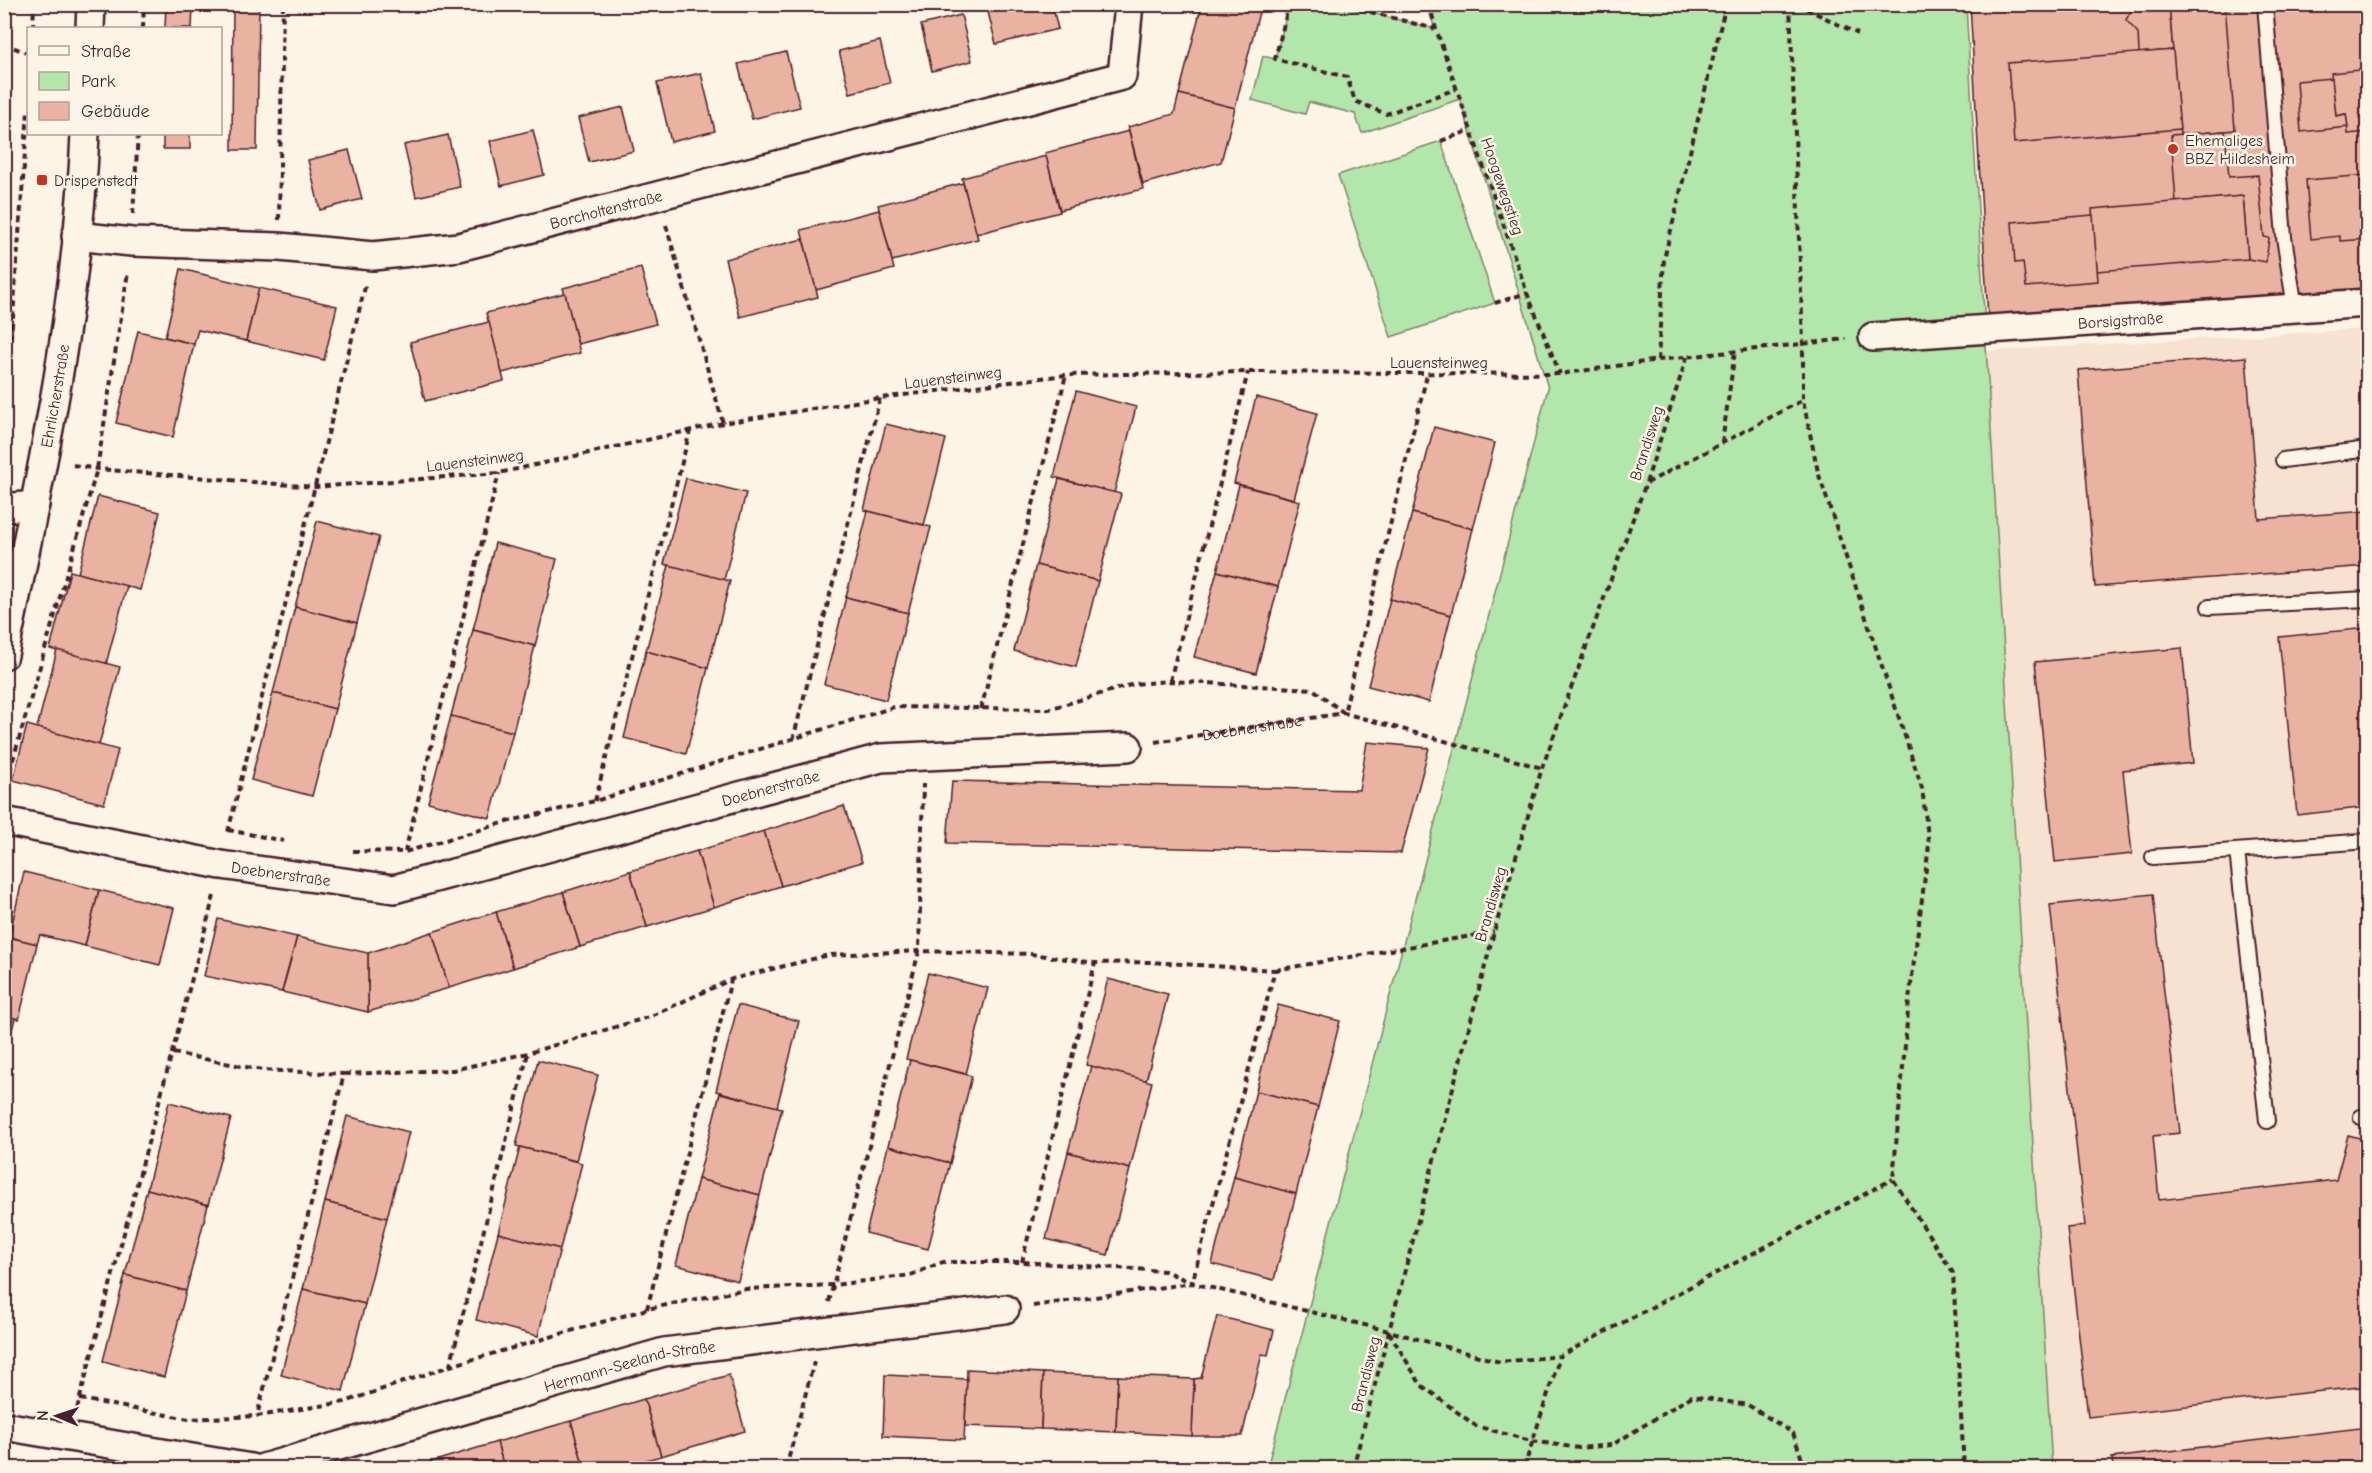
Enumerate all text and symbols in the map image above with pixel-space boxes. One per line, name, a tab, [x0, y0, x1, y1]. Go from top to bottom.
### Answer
legend	[27, 27, 222, 135]
text: Straße	[81, 41, 131, 62]
text: Park	[81, 71, 116, 92]
text: Gebäude	[81, 101, 150, 122]
place label: Ehemaliges BBZ Hildesheim	[2185, 132, 2295, 168]
street label: Hoogewegstieg	[1477, 135, 1527, 238]
marker: Ehemaliges BBZ Hildesheim	[2166, 142, 2180, 156]
place label: Drispenstedt	[54, 172, 138, 190]
marker: Drispenstedt	[35, 173, 49, 187]
street label: Borcholtenstraße	[548, 187, 664, 233]
street label: Borsigstraße	[2077, 309, 2164, 333]
street label: Ehrlicherstraße	[38, 343, 73, 449]
street label: Lauensteinweg	[1390, 354, 1488, 372]
street label: Lauensteinweg	[903, 363, 1003, 393]
street label: Brandisweg	[1626, 404, 1668, 483]
street label: Lauensteinweg	[425, 446, 525, 476]
street label: Doebnerstraße	[1201, 712, 1303, 745]
street label: Doebnerstraße	[720, 767, 822, 810]
street label: Doebnerstraße	[230, 859, 332, 890]
street label: Brandisweg	[1472, 864, 1510, 944]
street label: Brandisweg	[1348, 1334, 1384, 1414]
street label: Hermann-Seeland-Straße	[542, 1338, 717, 1396]
north arrow	[27, 1386, 87, 1446]
text: N	[34, 1410, 52, 1421]

